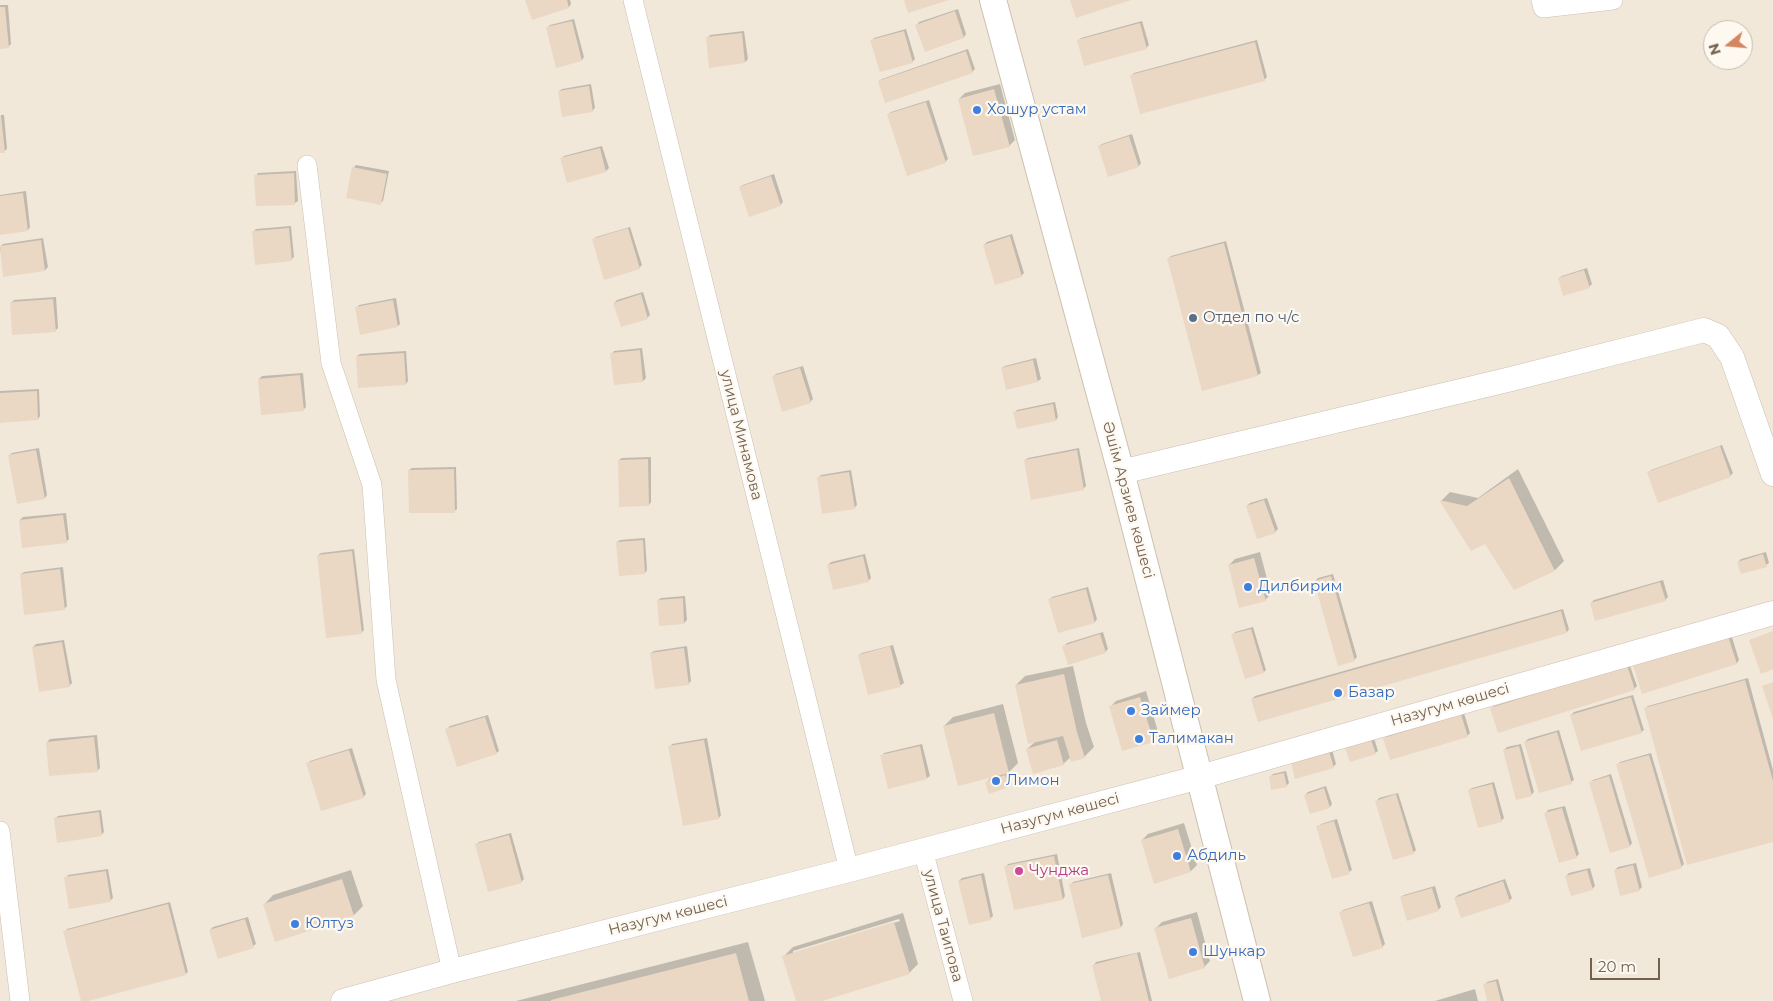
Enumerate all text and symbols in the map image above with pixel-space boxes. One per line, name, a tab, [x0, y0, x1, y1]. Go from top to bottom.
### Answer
north arrow	[1703, 20, 1753, 70]
text: N	[1704, 41, 1725, 57]
place label: Хошур устам	[987, 101, 1086, 119]
marker: Хошур устам	[971, 104, 983, 116]
place label: Отдел по ч/с	[1203, 309, 1299, 327]
marker: Отдел по ч/с	[1187, 312, 1199, 324]
street label: улица Минамова	[716, 368, 766, 502]
street label: Әшім Арзиев көшесі	[1098, 419, 1158, 581]
place label: Дилбирим	[1258, 578, 1342, 596]
marker: Дилбирим	[1242, 581, 1254, 593]
street label: Назугум көшесі	[1389, 679, 1511, 731]
place label: Базар	[1348, 684, 1395, 702]
marker: Базар	[1332, 687, 1344, 699]
place label: Займер	[1141, 702, 1201, 720]
marker: Займер	[1125, 705, 1137, 717]
place label: Талимакан	[1149, 730, 1234, 748]
marker: Талимакан	[1133, 733, 1145, 745]
place label: Лимон	[1006, 772, 1060, 790]
marker: Лимон	[990, 775, 1002, 787]
street label: Назугум көшесі	[999, 789, 1121, 839]
place label: Абдиль	[1187, 847, 1246, 865]
marker: Абдиль	[1171, 850, 1183, 862]
place label: Чунджа	[1029, 862, 1089, 880]
marker: Чунджа	[1013, 865, 1025, 877]
street label: улица Таипова	[919, 868, 967, 984]
street label: Назугум көшесі	[606, 892, 730, 940]
place label: Юлтуз	[305, 915, 354, 933]
marker: Юлтуз	[289, 918, 301, 930]
place label: Шункар	[1203, 943, 1266, 961]
marker: Шункар	[1187, 946, 1199, 958]
scale bar	[1593, 948, 1663, 980]
text: 20 m	[1598, 957, 1636, 976]

